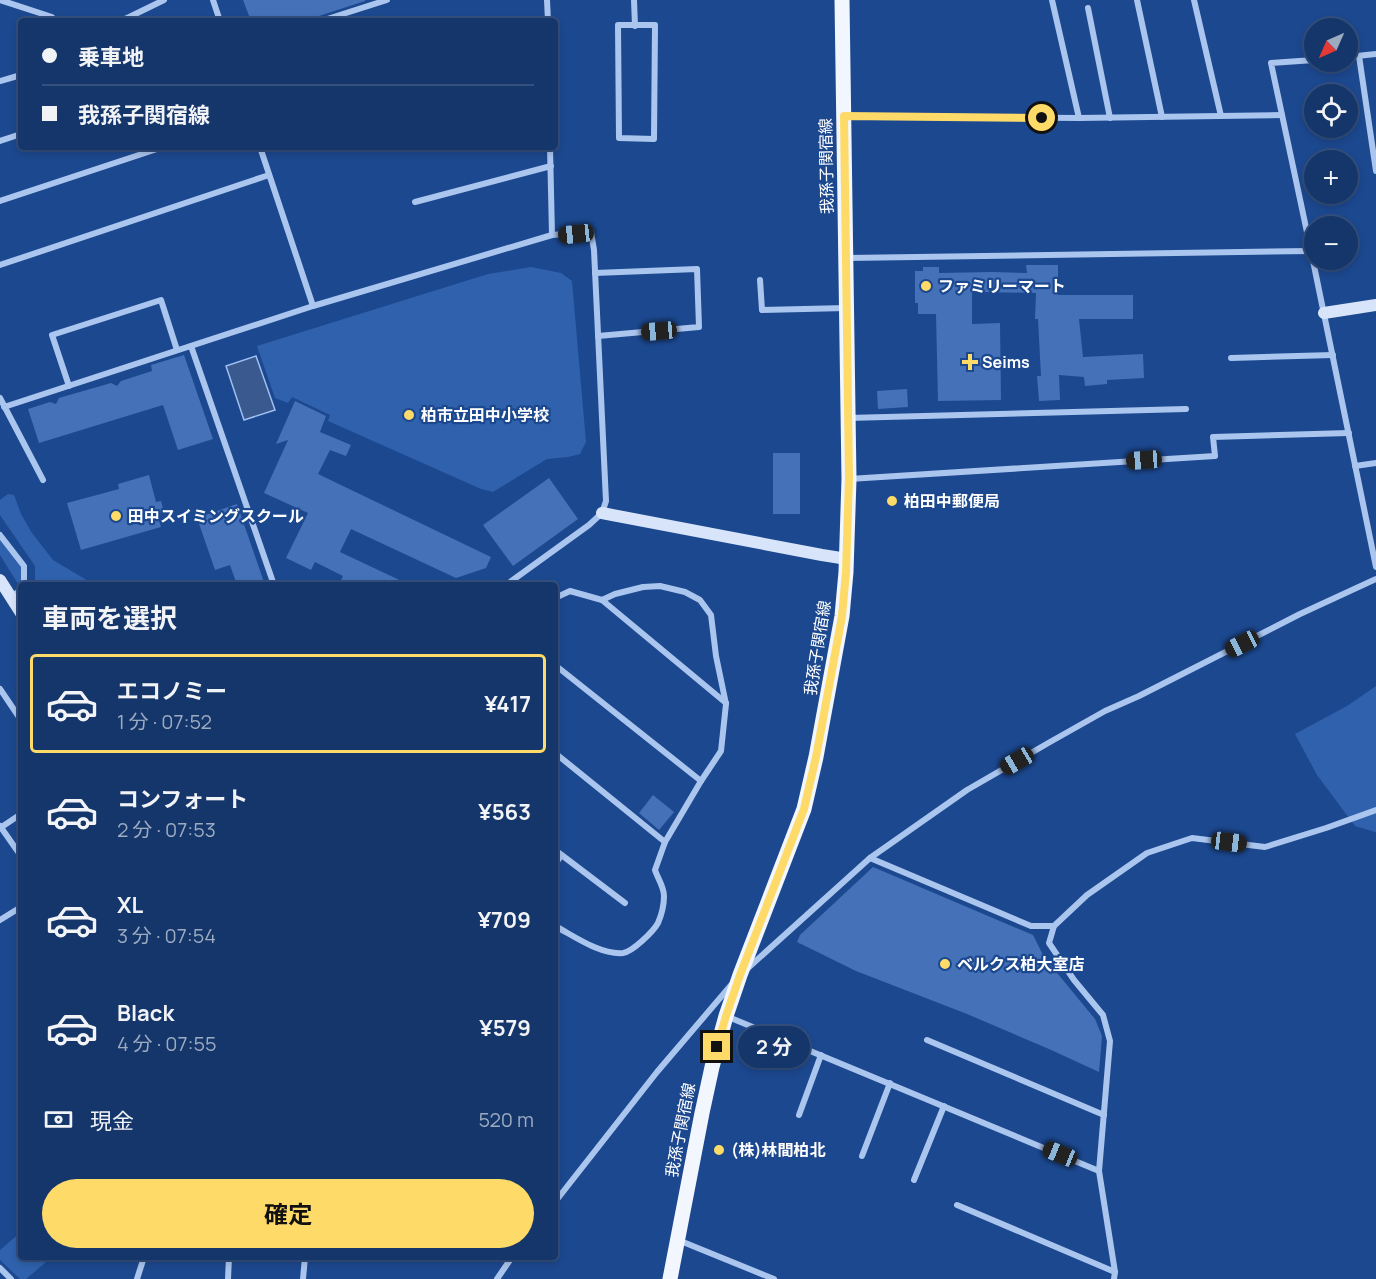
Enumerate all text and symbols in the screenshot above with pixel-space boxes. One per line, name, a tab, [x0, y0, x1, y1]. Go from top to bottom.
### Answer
north arrow	[1304, 18, 1358, 72]
map controls	[1304, 18, 1358, 270]
text: 乗車地	[78, 42, 144, 72]
button: locate	[1304, 84, 1358, 138]
text: 我孫子関宿線	[78, 100, 210, 130]
route start	[1028, 104, 1055, 131]
street label: 我孫子関宿線	[814, 118, 838, 214]
button: +	[1304, 150, 1358, 204]
button: −	[1304, 216, 1358, 270]
car	[557, 223, 595, 245]
place label: ファミリーマート	[938, 275, 1066, 297]
marker: ファミリーマート	[919, 279, 933, 293]
car	[640, 320, 678, 342]
place label: Seims	[982, 351, 1030, 373]
marker: Seims	[963, 355, 977, 369]
place label: 柏市立田中小学校	[421, 404, 549, 426]
marker: 柏市立田中小学校	[402, 408, 416, 422]
car	[1125, 450, 1163, 470]
place label: 柏田中郵便局	[904, 490, 1000, 512]
marker: 柏田中郵便局	[885, 494, 899, 508]
place label: 田中スイミングスクール	[128, 505, 304, 527]
marker: 田中スイミングスクール	[109, 509, 123, 523]
text: 車両を選択	[42, 599, 177, 636]
street label: 我孫子関宿線	[799, 599, 835, 697]
car	[1222, 628, 1262, 660]
text: エコノミー	[117, 676, 227, 706]
icon: car	[45, 677, 99, 731]
text: ¥417	[484, 689, 531, 719]
text: 1 分 · 07:52	[117, 708, 212, 735]
car	[997, 744, 1037, 778]
text: コンフォート	[117, 784, 248, 814]
icon: car	[45, 785, 99, 839]
text: ¥563	[478, 797, 531, 827]
text: 2 分 · 07:53	[117, 816, 216, 843]
car	[1210, 831, 1248, 853]
text: XL	[117, 890, 143, 920]
icon: car	[45, 893, 99, 947]
text: ¥709	[478, 905, 531, 935]
text: 3 分 · 07:54	[117, 922, 216, 949]
place label: ベルクス柏大室店	[957, 953, 1085, 975]
marker: ベルクス柏大室店	[938, 957, 952, 971]
text: Black	[117, 998, 174, 1028]
icon: car	[45, 1001, 99, 1055]
text: ¥579	[479, 1013, 531, 1043]
callout: 2 分	[738, 1026, 810, 1068]
text: 4 分 · 07:55	[117, 1030, 217, 1057]
route end	[703, 1033, 730, 1060]
text: 2 分	[756, 1033, 792, 1060]
street label: 我孫子関宿線	[660, 1081, 700, 1179]
icon: cash	[42, 1103, 75, 1136]
text: 現金	[90, 1106, 134, 1136]
text: 520 m	[478, 1106, 534, 1133]
place label: (株)林間柏北	[731, 1139, 826, 1161]
car	[1040, 1139, 1080, 1169]
marker: (株)林間柏北	[712, 1143, 726, 1157]
button: 確定	[42, 1179, 534, 1248]

